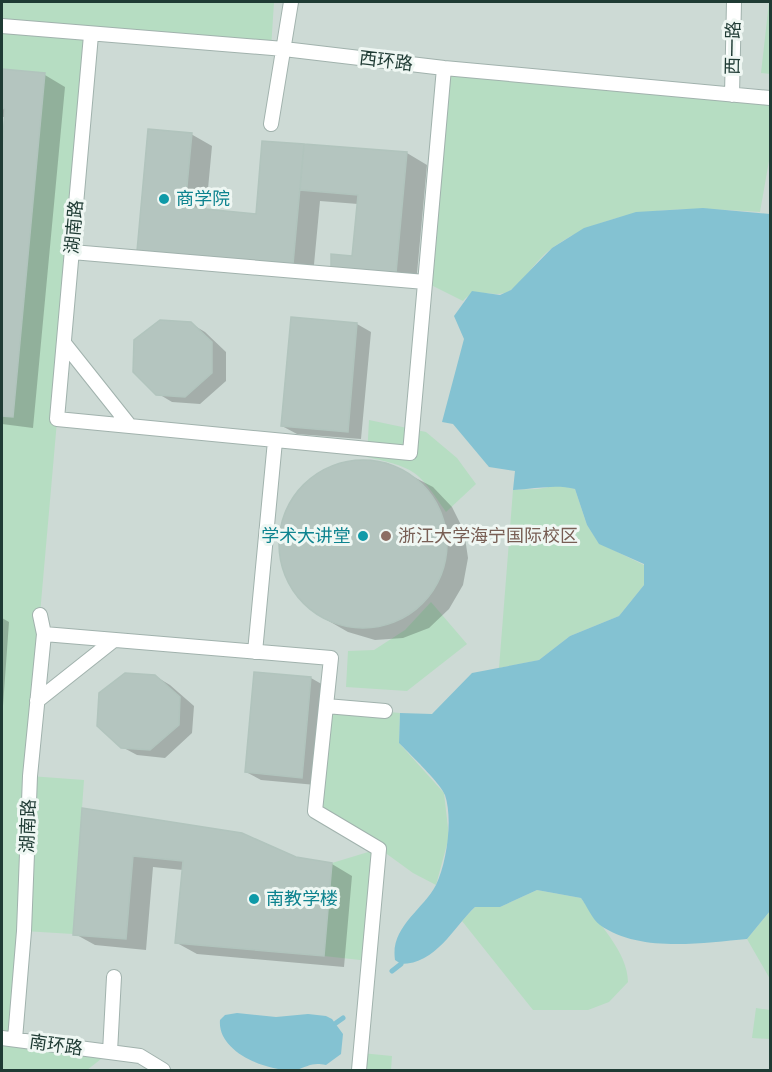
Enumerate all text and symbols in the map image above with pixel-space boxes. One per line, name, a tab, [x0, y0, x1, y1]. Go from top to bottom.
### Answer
street label: 西一路	[722, 21, 744, 75]
street label: 西环路	[358, 47, 414, 75]
place label: 商学院	[176, 188, 230, 210]
marker: 商学院	[157, 192, 171, 206]
street label: 湖南路	[61, 199, 87, 255]
place label: 学术大讲堂	[261, 525, 351, 547]
place label: 浙江大学海宁国际校区	[398, 525, 578, 547]
marker: 学术大讲堂	[356, 529, 370, 543]
marker: 浙江大学海宁国际校区	[379, 529, 393, 543]
street label: 湖南路	[16, 799, 40, 853]
place label: 南教学楼	[266, 888, 338, 910]
marker: 南教学楼	[247, 892, 261, 906]
street label: 南环路	[28, 1030, 84, 1060]

